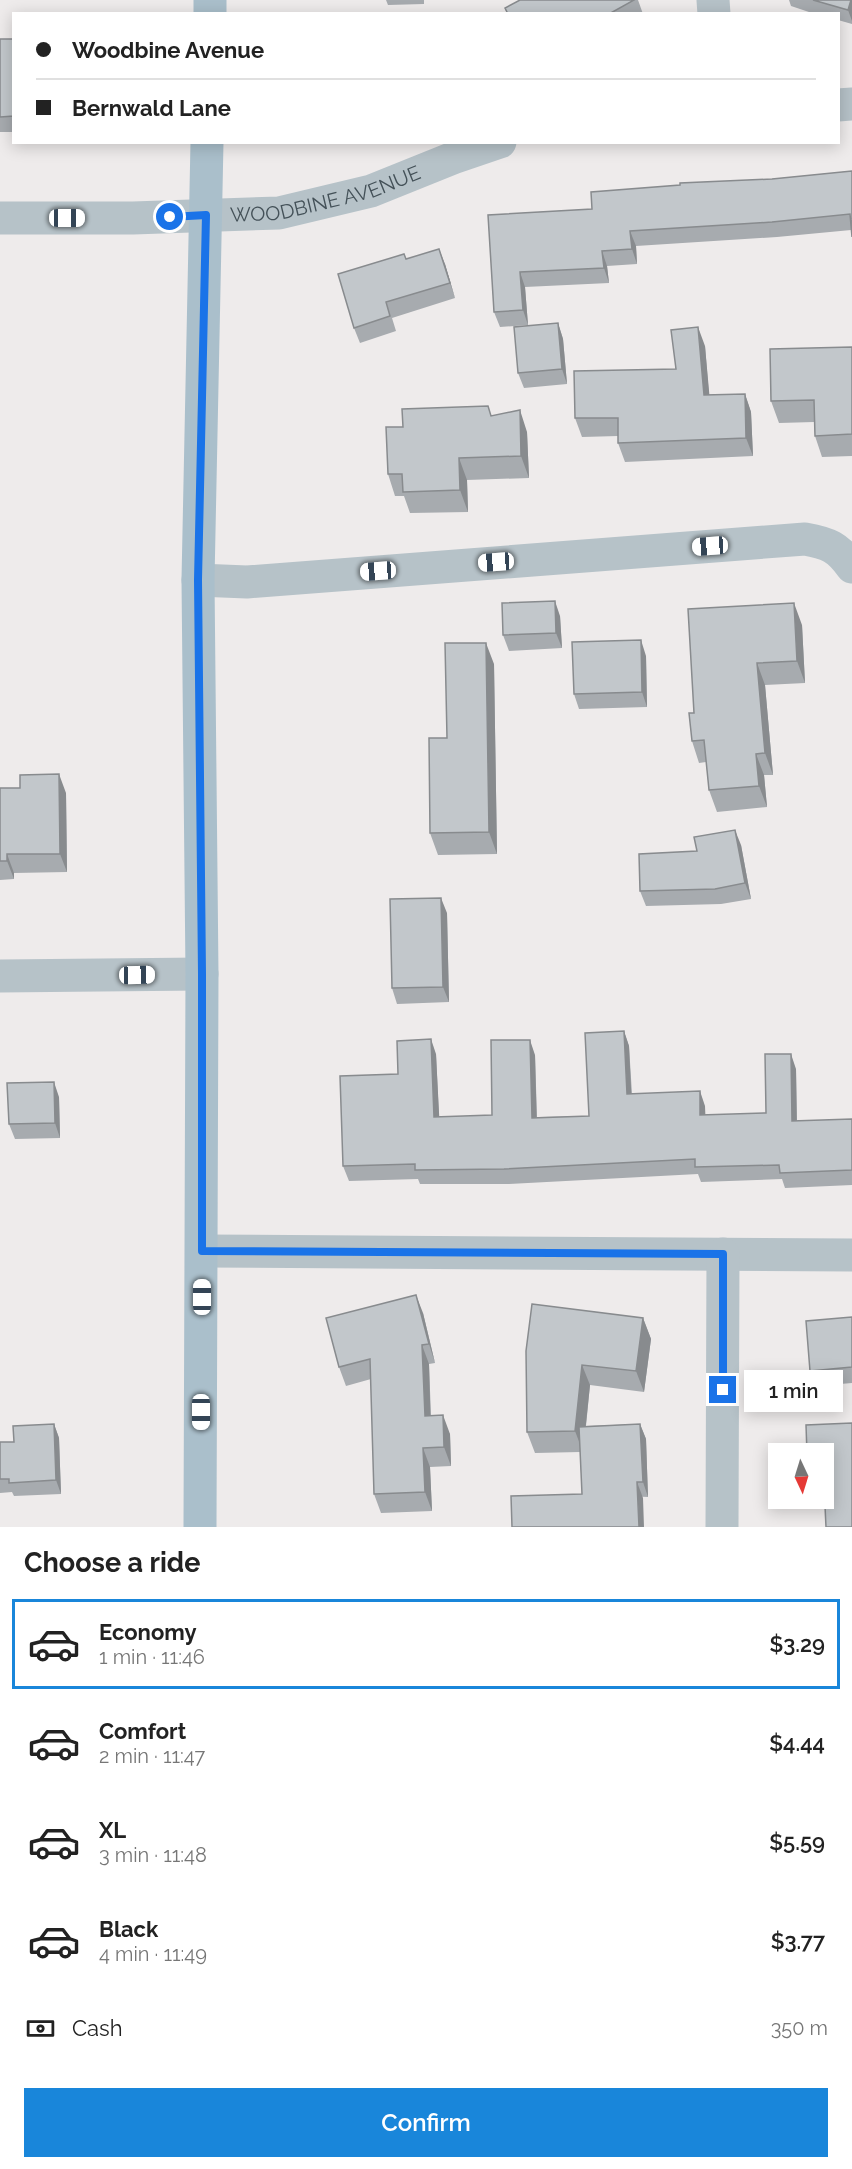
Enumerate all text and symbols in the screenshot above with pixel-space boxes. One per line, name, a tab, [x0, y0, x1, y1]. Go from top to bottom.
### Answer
text: Woodbine Avenue	[72, 37, 264, 63]
text: Bernwald Lane	[72, 95, 231, 121]
street label: WOODBINE AVENUE	[229, 160, 424, 227]
route start	[156, 203, 183, 230]
car	[49, 209, 85, 227]
car	[691, 536, 729, 556]
car	[477, 552, 515, 572]
car	[359, 561, 397, 581]
car	[119, 966, 155, 984]
car	[193, 1279, 211, 1315]
callout: 1 min	[744, 1369, 843, 1411]
route end	[709, 1376, 736, 1403]
text: 1 min	[769, 1379, 818, 1403]
car	[192, 1394, 210, 1430]
north arrow	[768, 1443, 834, 1509]
map controls	[768, 1443, 834, 1509]
text: Choose a ride	[24, 1547, 200, 1578]
icon: car	[27, 1617, 81, 1671]
text: Economy	[99, 1619, 197, 1645]
text: $3.29	[769, 1631, 825, 1657]
text: 1 min · 11:46	[99, 1645, 205, 1669]
icon: car	[27, 1716, 81, 1770]
text: Comfort	[99, 1718, 186, 1744]
text: $4.44	[769, 1730, 825, 1756]
text: 2 min · 11:47	[99, 1744, 205, 1768]
icon: car	[27, 1815, 81, 1869]
text: XL	[99, 1817, 126, 1843]
text: $5.59	[769, 1829, 825, 1855]
text: 3 min · 11:48	[99, 1843, 207, 1867]
icon: car	[27, 1914, 81, 1968]
text: Black	[99, 1916, 158, 1942]
text: $3.77	[771, 1928, 825, 1954]
text: 4 min · 11:49	[99, 1942, 207, 1966]
icon: cash	[24, 2012, 57, 2045]
text: Cash	[72, 2015, 123, 2041]
text: 350 m	[771, 2016, 828, 2040]
button: Confirm	[24, 2088, 828, 2157]

